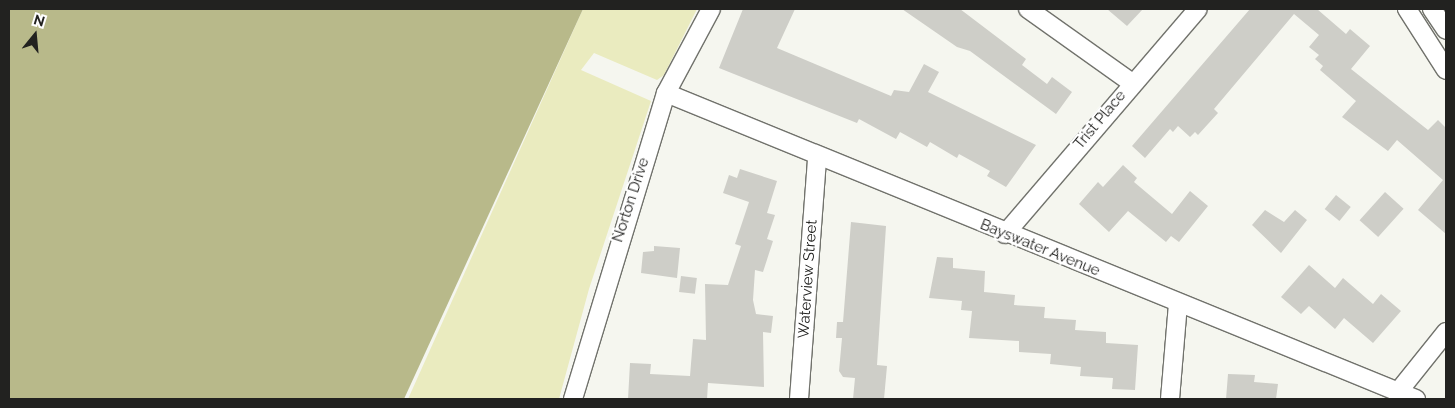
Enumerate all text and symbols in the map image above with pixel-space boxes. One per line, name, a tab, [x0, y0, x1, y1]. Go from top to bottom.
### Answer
north arrow	[10, 10, 60, 60]
text: N	[32, 11, 47, 30]
street label: Trist Place	[1070, 87, 1130, 153]
street label: Norton Drive	[609, 155, 653, 245]
street label: Bayswater Avenue	[977, 216, 1103, 280]
street label: Waterview Street	[795, 219, 821, 339]

